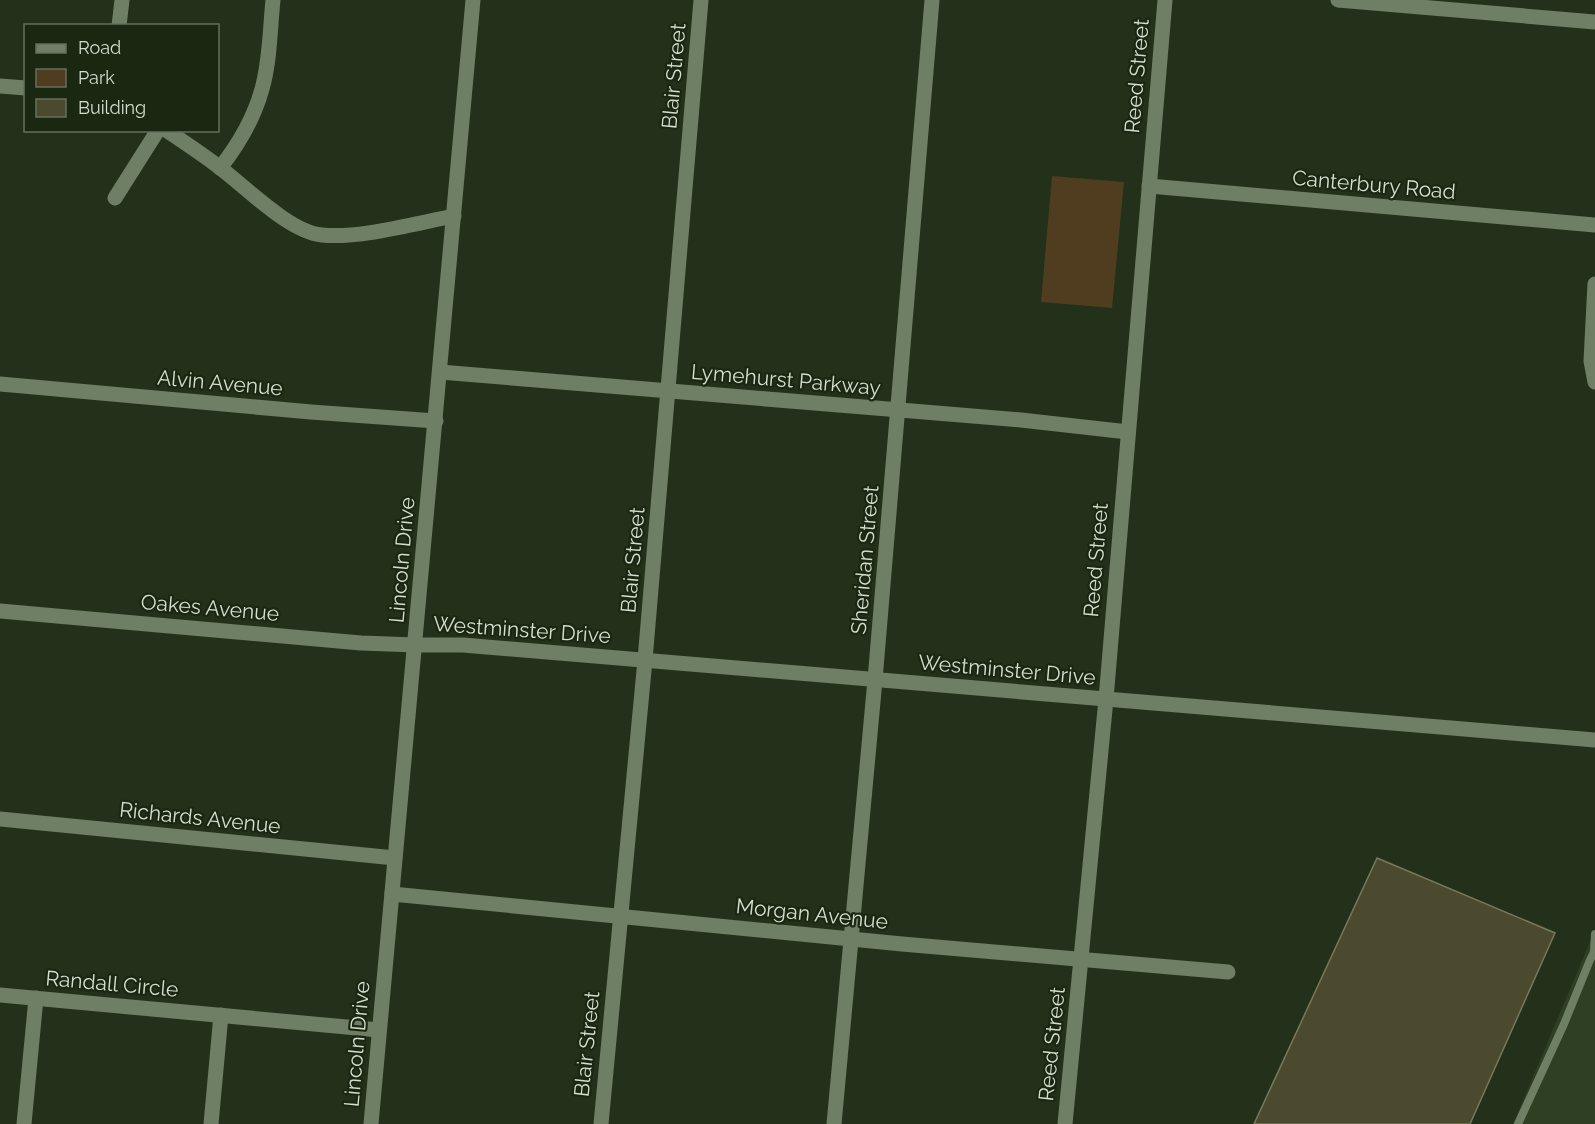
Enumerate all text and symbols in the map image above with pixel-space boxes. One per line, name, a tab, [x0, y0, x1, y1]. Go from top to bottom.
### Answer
street label: Reed Street	[1119, 18, 1154, 134]
street label: Blair Street	[656, 22, 691, 130]
legend	[24, 24, 219, 132]
text: Road	[78, 37, 121, 58]
text: Park	[78, 67, 115, 88]
text: Building	[78, 97, 146, 118]
street label: Canterbury Road	[1291, 165, 1457, 204]
street label: Lymehurst Parkway	[690, 359, 882, 400]
street label: Alvin Avenue	[156, 365, 284, 400]
street label: Sheridan Street	[846, 484, 883, 636]
street label: Lincoln Drive	[384, 496, 419, 624]
street label: Reed Street	[1078, 502, 1113, 618]
street label: Blair Street	[615, 506, 650, 614]
street label: Oakes Avenue	[140, 589, 280, 626]
street label: Westminster Drive	[432, 611, 612, 648]
street label: Westminster Drive	[917, 649, 1097, 690]
street label: Richards Avenue	[118, 797, 282, 838]
street label: Morgan Avenue	[735, 893, 889, 934]
street label: Randall Circle	[44, 965, 180, 1002]
street label: Lincoln Drive	[339, 980, 374, 1108]
street label: Reed Street	[1033, 986, 1070, 1102]
street label: Blair Street	[569, 990, 604, 1098]

